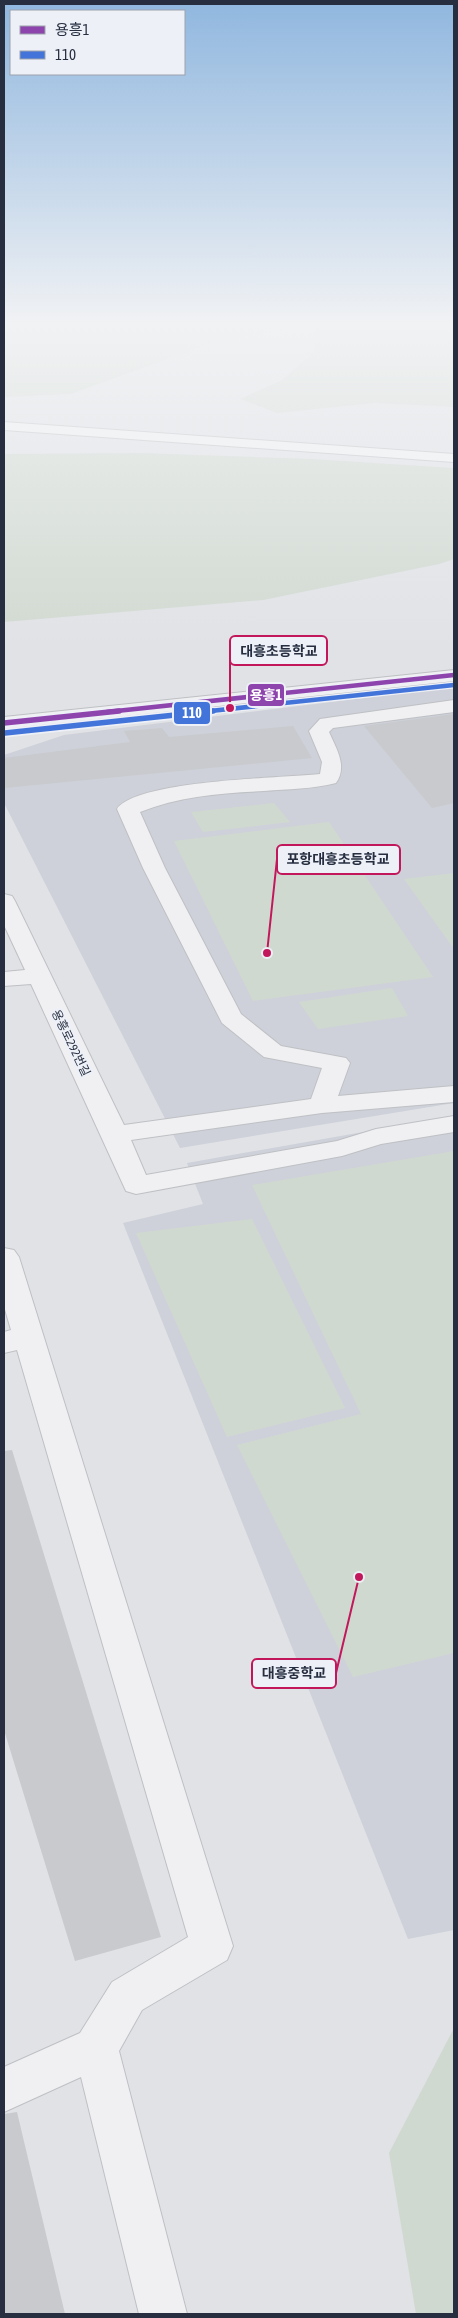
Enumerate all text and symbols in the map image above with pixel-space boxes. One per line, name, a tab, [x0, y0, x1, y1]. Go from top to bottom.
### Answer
legend	[10, 10, 185, 75]
text: 용흥1	[55, 21, 90, 38]
text: 110	[55, 46, 76, 63]
callout: 대흥초등학교	[230, 636, 327, 665]
text: 대흥초등학교	[240, 643, 318, 659]
line badge: 용흥1	[247, 683, 285, 707]
text: 용흥1	[250, 687, 283, 703]
line badge: 110	[173, 701, 211, 725]
text: 110	[182, 705, 202, 721]
callout: 포항대흥초등학교	[277, 845, 400, 874]
text: 포항대흥초등학교	[286, 851, 390, 867]
street label: 용흥로292번길	[49, 1008, 93, 1078]
callout: 대흥중학교	[252, 1659, 336, 1688]
text: 대흥중학교	[262, 1665, 326, 1681]

